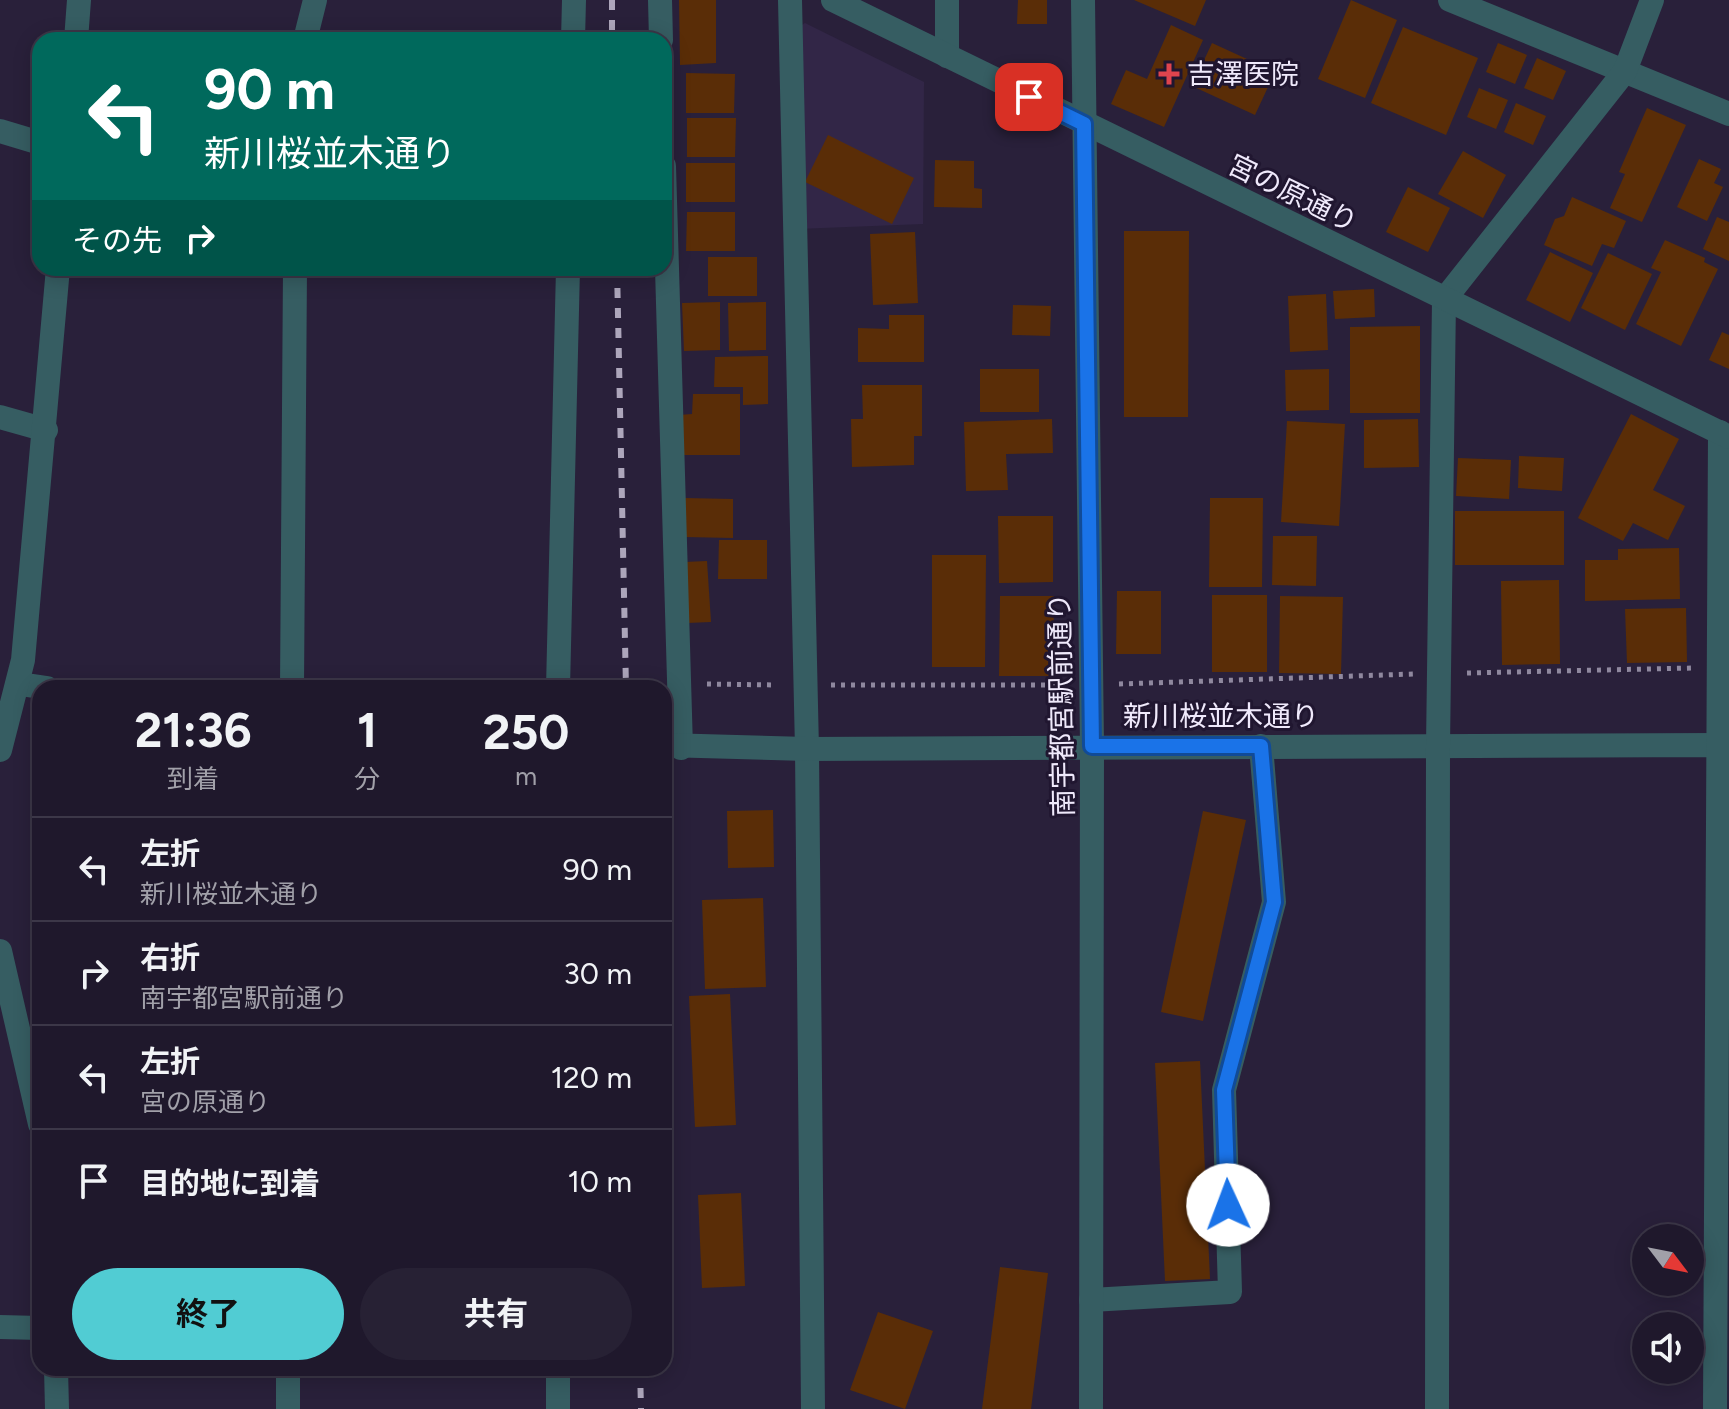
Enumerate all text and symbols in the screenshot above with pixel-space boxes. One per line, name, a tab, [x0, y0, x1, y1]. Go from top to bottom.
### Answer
text: 90 m	[204, 56, 335, 123]
place label: 吉澤医院	[1187, 57, 1299, 91]
pin	[995, 63, 1063, 131]
marker: 吉澤医院	[1158, 63, 1180, 85]
icon: left	[72, 64, 176, 168]
icon: arrive	[1007, 75, 1051, 119]
text: 新川桜並木通り	[204, 132, 456, 175]
street label: 宮の原通り	[1223, 147, 1363, 239]
icon: right	[178, 216, 222, 260]
text: その先	[72, 222, 162, 259]
street label: 南宇都宮駅前通り	[1042, 593, 1080, 817]
street label: 新川桜並木通り	[1123, 699, 1319, 733]
text: 21:36	[135, 701, 252, 759]
text: 1	[357, 701, 377, 759]
text: 250	[483, 703, 569, 761]
text: m	[515, 760, 537, 792]
text: 到着	[167, 763, 219, 795]
text: 分	[354, 763, 380, 795]
text: 左折	[140, 835, 200, 872]
icon: left	[72, 847, 116, 891]
text: 90 m	[563, 851, 632, 888]
text: 新川桜並木通り	[140, 878, 322, 910]
text: 右折	[140, 939, 200, 976]
icon: right	[72, 951, 116, 995]
text: 30 m	[564, 955, 632, 992]
text: 南宇都宮駅前通り	[140, 982, 348, 1014]
text: 左折	[140, 1043, 200, 1080]
icon: left	[72, 1055, 116, 1099]
text: 120 m	[551, 1059, 632, 1096]
text: 宮の原通り	[140, 1086, 270, 1118]
icon: arrive	[72, 1159, 116, 1203]
text: 10 m	[567, 1163, 632, 1200]
position arrow	[1186, 1163, 1270, 1247]
text: 目的地に到着	[140, 1165, 320, 1202]
north arrow	[1632, 1224, 1704, 1296]
map controls	[1632, 1224, 1704, 1384]
button: 終了	[72, 1268, 344, 1360]
button: 共有	[360, 1268, 632, 1360]
button: sound	[1632, 1312, 1704, 1384]

